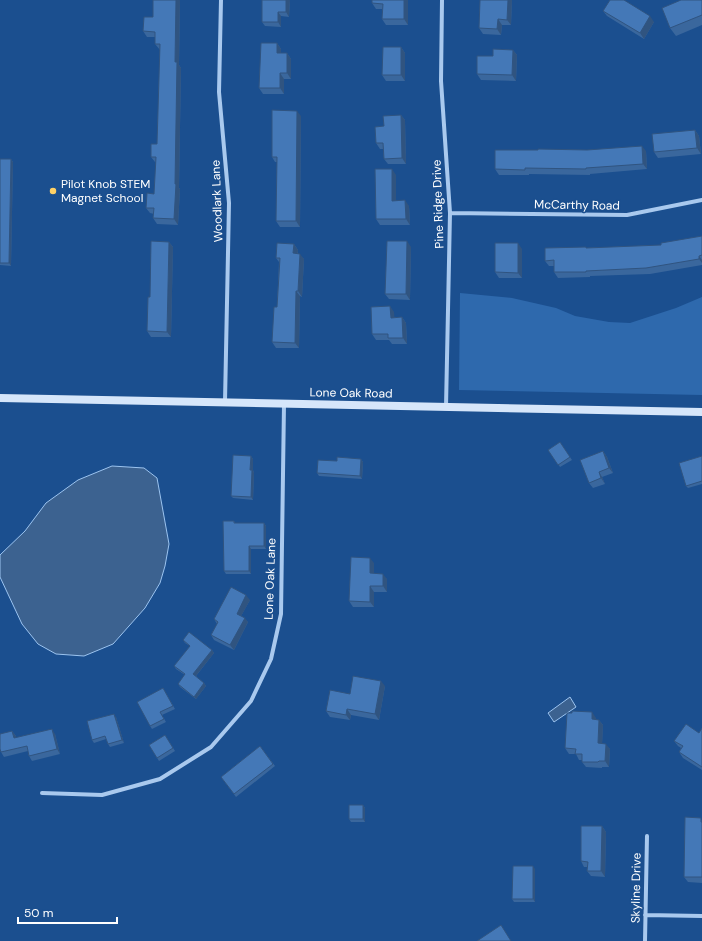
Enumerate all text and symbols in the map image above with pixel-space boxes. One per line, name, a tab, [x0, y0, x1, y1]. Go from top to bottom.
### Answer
street label: Woodlark Lane	[208, 159, 226, 242]
street label: Pine Ridge Drive	[428, 159, 448, 249]
place label: Pilot Knob STEM Magnet School	[61, 176, 150, 206]
marker: Pilot Knob STEM Magnet School	[48, 186, 58, 196]
street label: McCarthy Road	[534, 196, 620, 214]
street label: Lone Oak Road	[309, 384, 393, 402]
street label: Lone Oak Lane	[261, 538, 279, 620]
street label: Skyline Drive	[627, 852, 645, 923]
scale bar	[18, 899, 117, 925]
text: 50 m	[24, 905, 53, 921]

